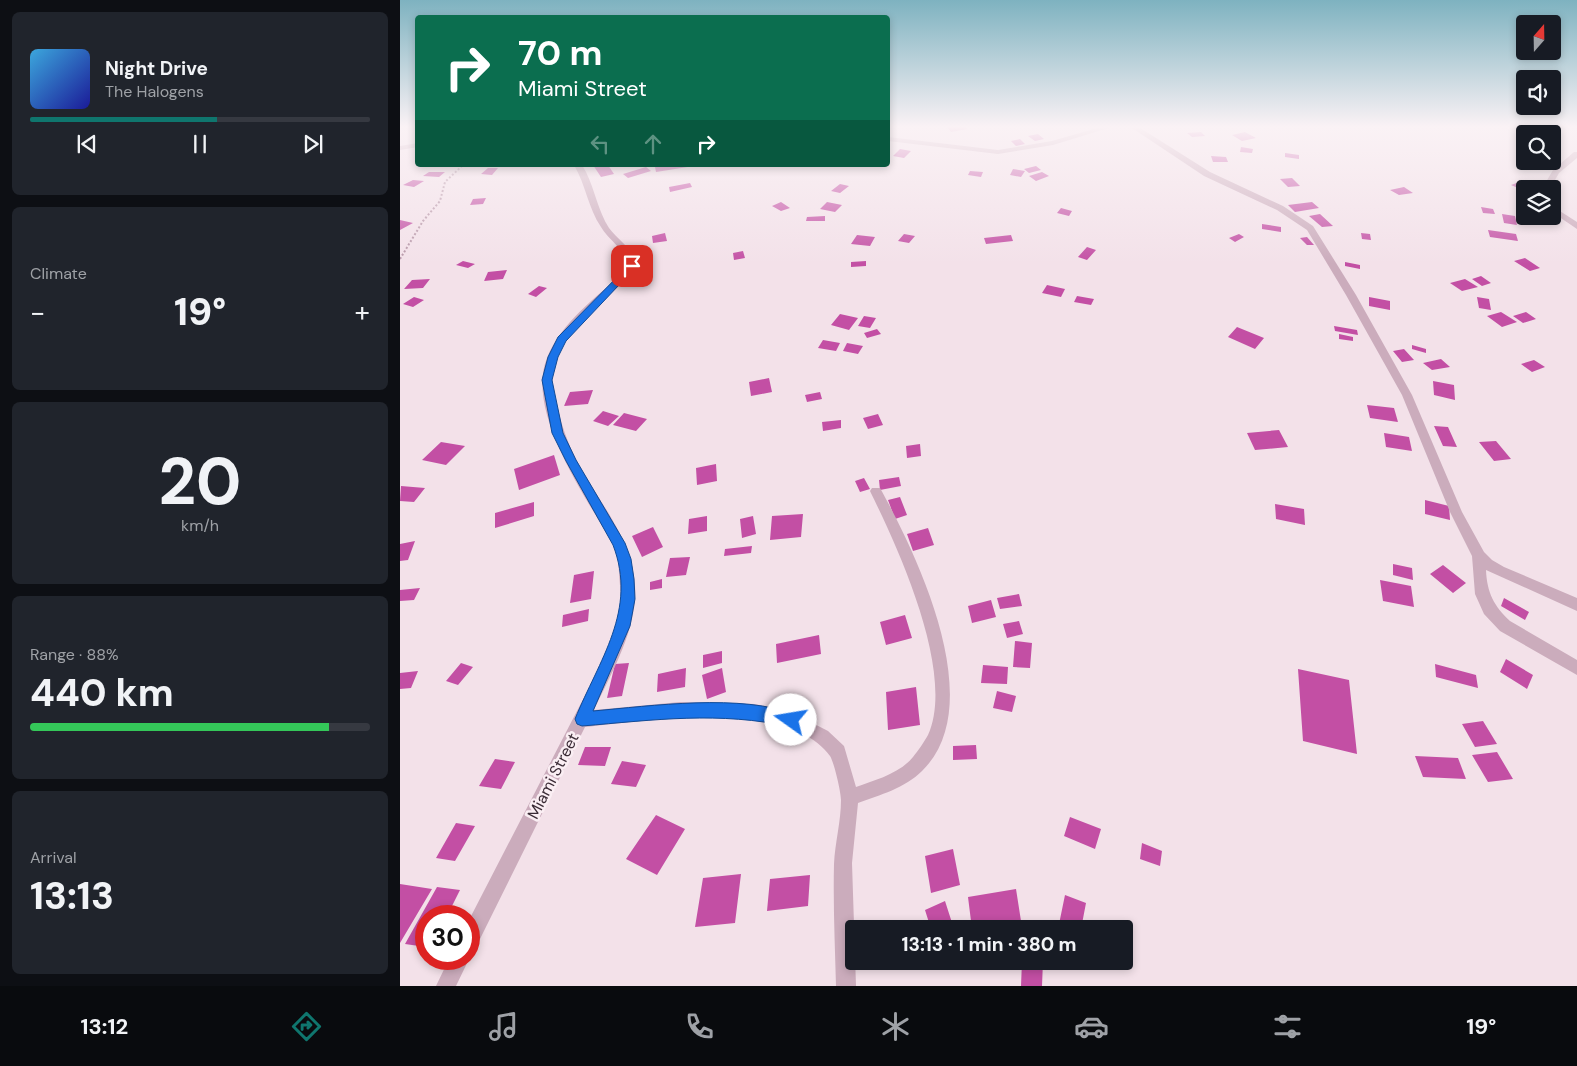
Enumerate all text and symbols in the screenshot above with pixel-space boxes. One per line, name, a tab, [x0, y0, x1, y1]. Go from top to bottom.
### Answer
north arrow	[1516, 15, 1561, 60]
map controls	[1516, 15, 1561, 225]
text: 70 m	[518, 30, 602, 76]
icon: right	[435, 35, 500, 100]
text: Night Drive	[105, 56, 208, 81]
button: sound	[1516, 70, 1561, 115]
text: Miami Street	[518, 74, 647, 103]
text: The Halogens	[105, 81, 204, 102]
button: search	[1516, 125, 1561, 170]
icon: previous	[73, 130, 101, 158]
icon: pause	[186, 130, 214, 158]
icon: next	[299, 130, 327, 158]
icon: left	[586, 130, 614, 158]
icon: ahead	[639, 130, 667, 158]
icon: right	[692, 130, 720, 158]
button: layers	[1516, 180, 1561, 225]
pin	[611, 245, 653, 287]
icon: arrive	[618, 252, 646, 280]
text: Climate	[30, 263, 87, 284]
text: 19°	[174, 287, 226, 337]
text: −	[30, 294, 45, 331]
text: +	[355, 294, 370, 331]
text: 20	[159, 440, 242, 524]
text: km/h	[181, 515, 219, 536]
text: Range · 88%	[30, 644, 119, 665]
text: 440 km	[30, 668, 174, 718]
position arrow	[764, 693, 816, 745]
street label: Miami Street	[522, 729, 584, 823]
text: Arrival	[30, 847, 77, 868]
text: 13:13	[30, 871, 114, 921]
speed limit sign: 30	[415, 905, 480, 970]
text: 13:13 · 1 min · 380 m	[901, 932, 1077, 957]
icon: directions	[289, 1009, 324, 1044]
icon: music	[486, 1009, 521, 1044]
icon: phone	[682, 1009, 717, 1044]
icon: climate	[878, 1009, 913, 1044]
icon: car	[1074, 1009, 1109, 1044]
icon: filters	[1270, 1009, 1305, 1044]
text: 13:12	[81, 1012, 128, 1041]
text: 19°	[1466, 1012, 1496, 1041]

